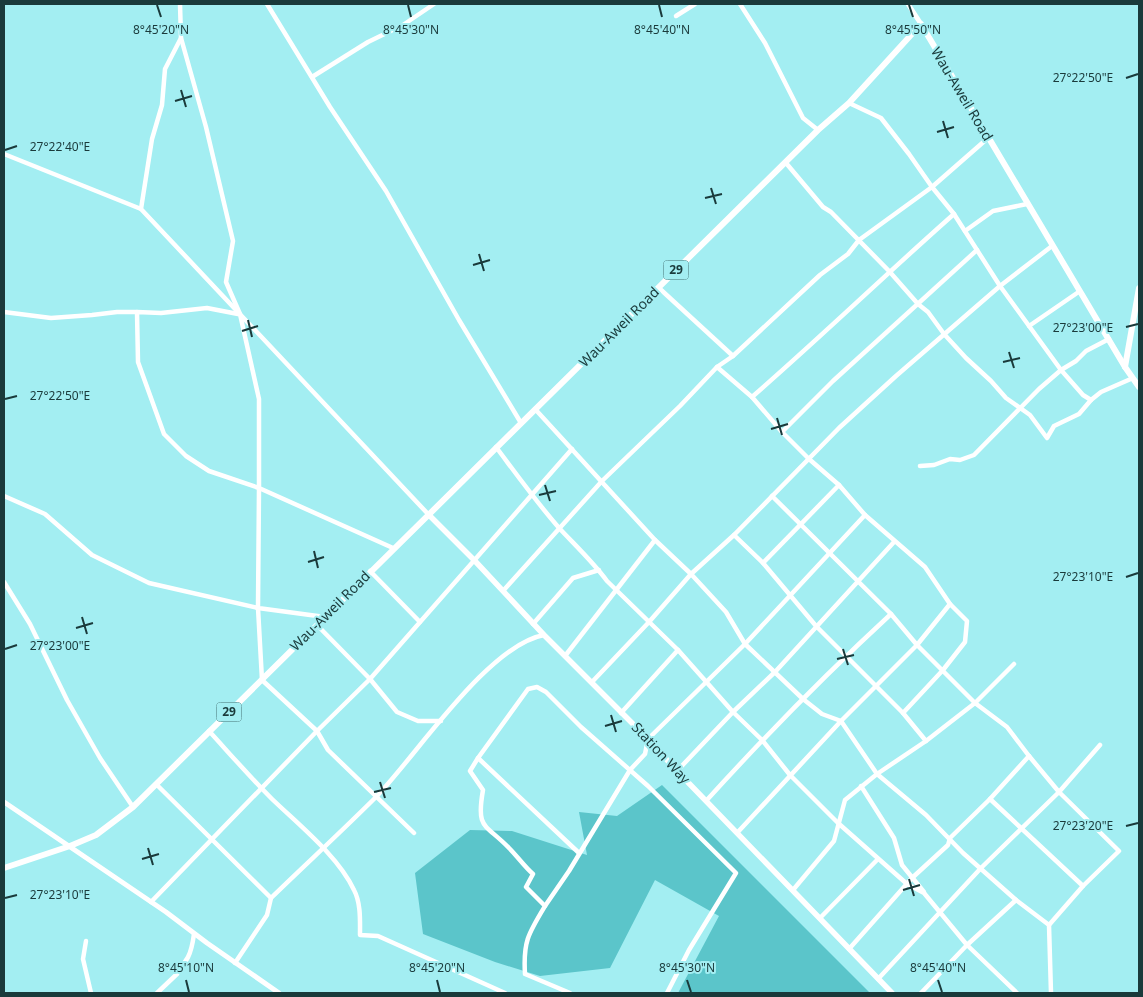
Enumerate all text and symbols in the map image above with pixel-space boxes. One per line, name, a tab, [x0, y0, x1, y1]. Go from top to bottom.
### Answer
text: 8°45'20"N	[133, 21, 189, 38]
text: 8°45'30"N	[383, 21, 439, 38]
text: 8°45'40"N	[634, 21, 690, 38]
text: 8°45'50"N	[885, 21, 941, 38]
street label: Wau-Aweil Road	[927, 43, 998, 144]
text: 27°22'50"E	[1053, 69, 1113, 86]
text: 27°22'40"E	[30, 138, 90, 155]
road number: 29	[664, 260, 688, 280]
street label: Wau-Aweil Road	[574, 282, 663, 371]
text: 27°23'00"E	[1053, 319, 1113, 336]
text: 27°22'50"E	[30, 387, 90, 404]
street label: Wau-Aweil Road	[285, 566, 374, 655]
text: 27°23'10"E	[1053, 568, 1113, 585]
text: 27°23'00"E	[30, 637, 90, 654]
road number: 29	[216, 702, 242, 722]
street label: Station Way	[628, 718, 695, 788]
text: 27°23'20"E	[1053, 817, 1113, 834]
text: 27°23'10"E	[30, 886, 90, 903]
text: 8°45'10"N	[158, 959, 214, 976]
text: 8°45'20"N	[409, 959, 465, 976]
text: 8°45'30"N	[659, 959, 715, 976]
text: 8°45'40"N	[910, 959, 966, 976]

